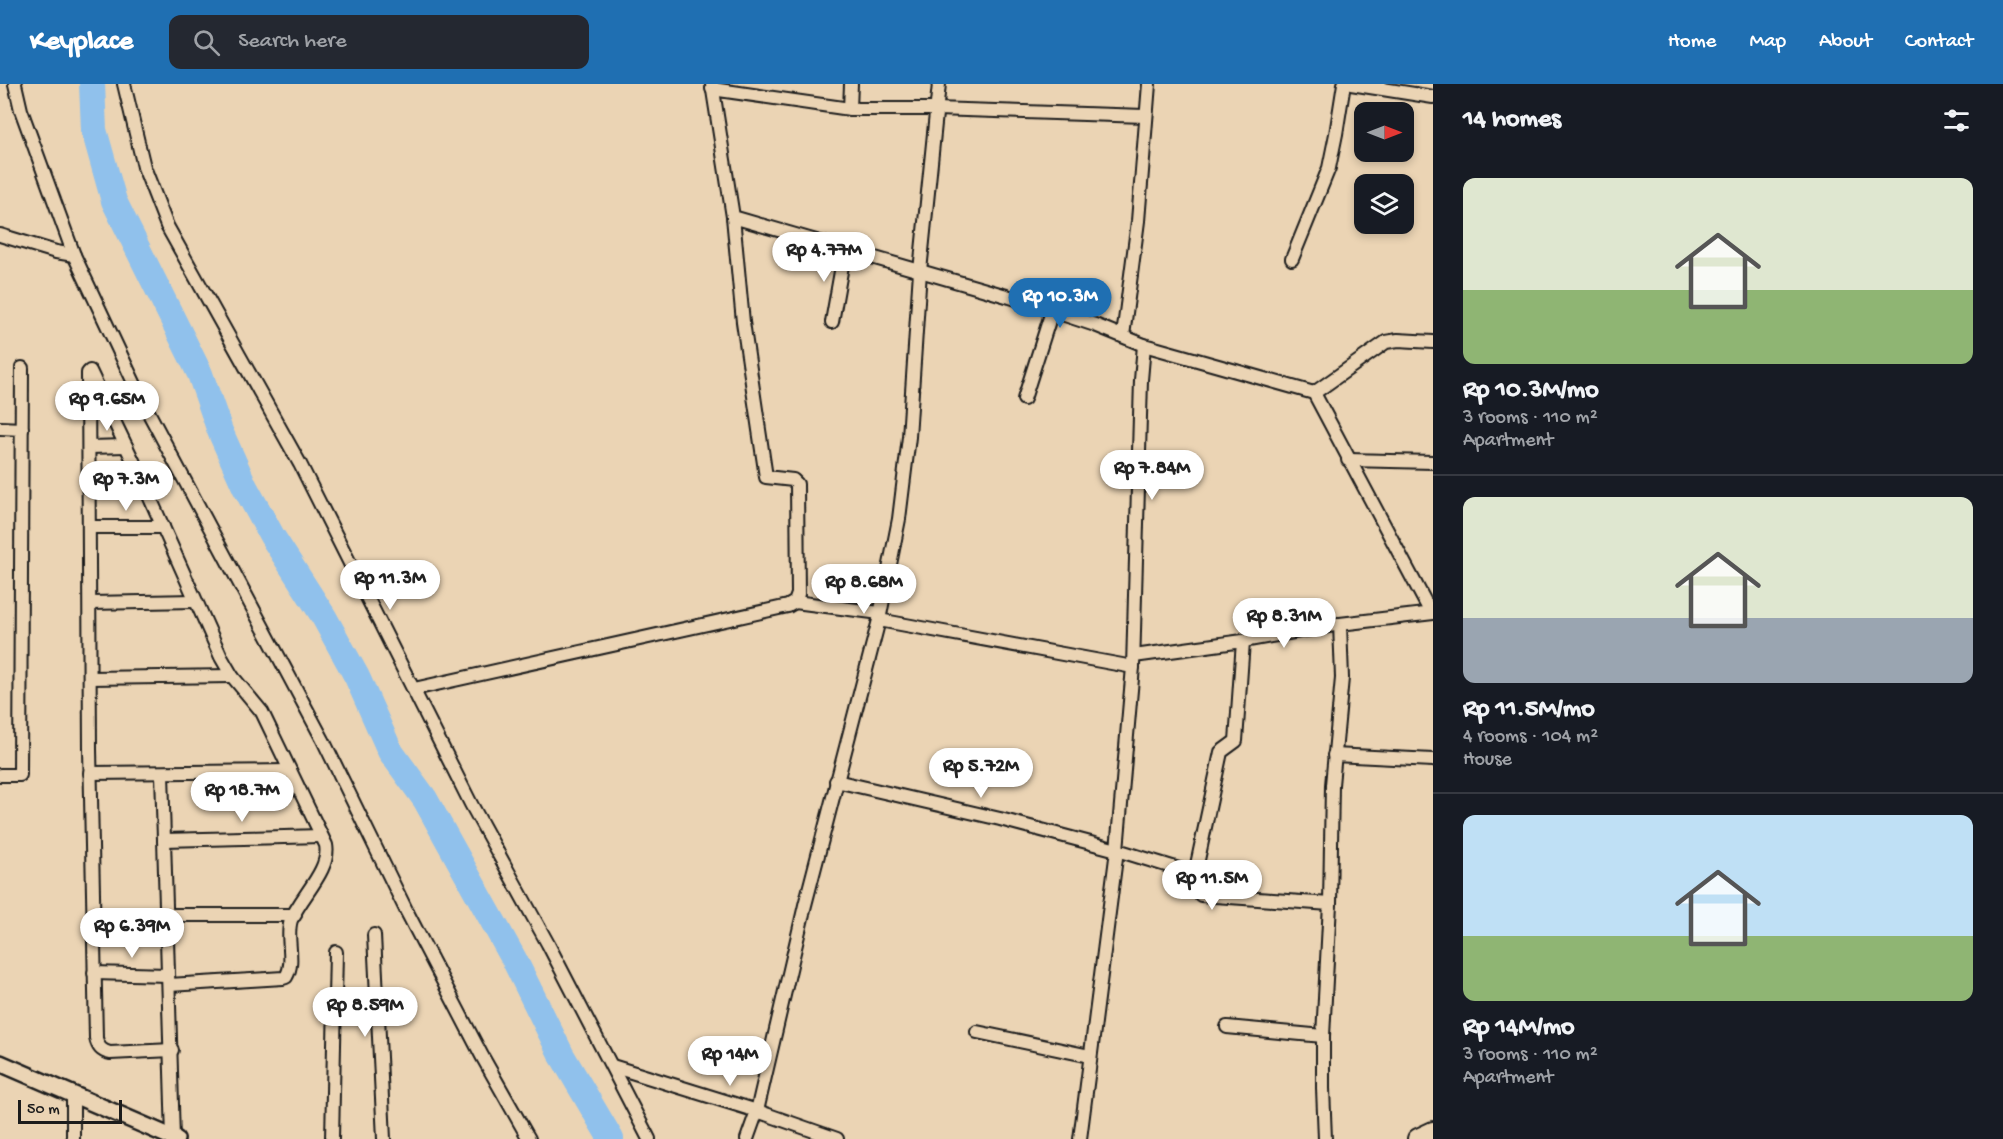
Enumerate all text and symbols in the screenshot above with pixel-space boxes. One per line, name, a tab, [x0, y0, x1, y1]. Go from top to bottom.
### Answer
search box	[169, 15, 589, 69]
text: Keyplace	[30, 26, 133, 59]
icon: search	[190, 26, 223, 59]
text: Search here	[238, 29, 347, 55]
text: Home	[1668, 30, 1716, 55]
text: Map	[1749, 30, 1786, 55]
text: About	[1819, 30, 1872, 55]
text: Contact	[1905, 30, 1973, 55]
north arrow	[1354, 102, 1414, 162]
map controls	[1354, 102, 1414, 234]
icon: filters	[1940, 104, 1973, 137]
text: 14 homes	[1463, 105, 1561, 136]
button: layers	[1354, 174, 1414, 234]
icon: home	[1664, 217, 1772, 325]
pin: Rp 4.77M	[762, 232, 886, 283]
text: Rp 4.77M	[786, 240, 862, 263]
pin: Rp 10.3M	[998, 278, 1122, 329]
text: Rp 10.3M	[1022, 286, 1098, 309]
text: Rp 10.3M/mo	[1463, 376, 1599, 407]
pin: Rp 9.65M	[45, 381, 169, 432]
text: Rp 9.65M	[69, 389, 145, 412]
text: 3 rooms · 110 m²	[1463, 407, 1598, 430]
text: Apartment	[1463, 430, 1553, 453]
pin: Rp 7.84M	[1090, 450, 1214, 501]
text: Rp 7.84M	[1114, 458, 1190, 481]
pin: Rp 7.3M	[71, 461, 181, 512]
text: Rp 7.3M	[93, 469, 159, 492]
icon: home	[1664, 536, 1772, 644]
pin: Rp 11.3M	[328, 560, 452, 611]
pin: Rp 8.68M	[802, 564, 926, 615]
text: Rp 11.3M	[354, 568, 426, 591]
text: Rp 8.68M	[825, 572, 903, 595]
pin: Rp 8.31M	[1222, 598, 1346, 649]
text: Rp 8.31M	[1247, 606, 1321, 629]
text: Rp 11.5M/mo	[1463, 695, 1595, 726]
text: 4 rooms · 104 m²	[1463, 726, 1598, 749]
pin: Rp 5.72M	[919, 748, 1043, 799]
text: House	[1463, 749, 1512, 772]
text: Rp 5.72M	[943, 756, 1019, 779]
pin: Rp 18.7M	[180, 772, 304, 823]
text: Rp 18.7M	[205, 780, 279, 803]
icon: home	[1664, 854, 1772, 962]
pin: Rp 11.5M	[1150, 860, 1274, 911]
text: Rp 11.5M	[1176, 868, 1248, 891]
pin: Rp 6.39M	[70, 908, 194, 959]
text: Rp 6.39M	[94, 916, 170, 939]
pin: Rp 8.59M	[303, 987, 427, 1038]
text: Rp 8.59M	[327, 995, 403, 1018]
text: Rp 14M/mo	[1463, 1013, 1575, 1044]
pin: Rp 14M	[681, 1036, 779, 1087]
text: Rp 14M	[702, 1044, 758, 1067]
text: 3 rooms · 110 m²	[1463, 1044, 1598, 1067]
text: Apartment	[1463, 1067, 1553, 1090]
scale bar	[18, 1097, 122, 1124]
text: 50 m	[27, 1101, 60, 1120]

